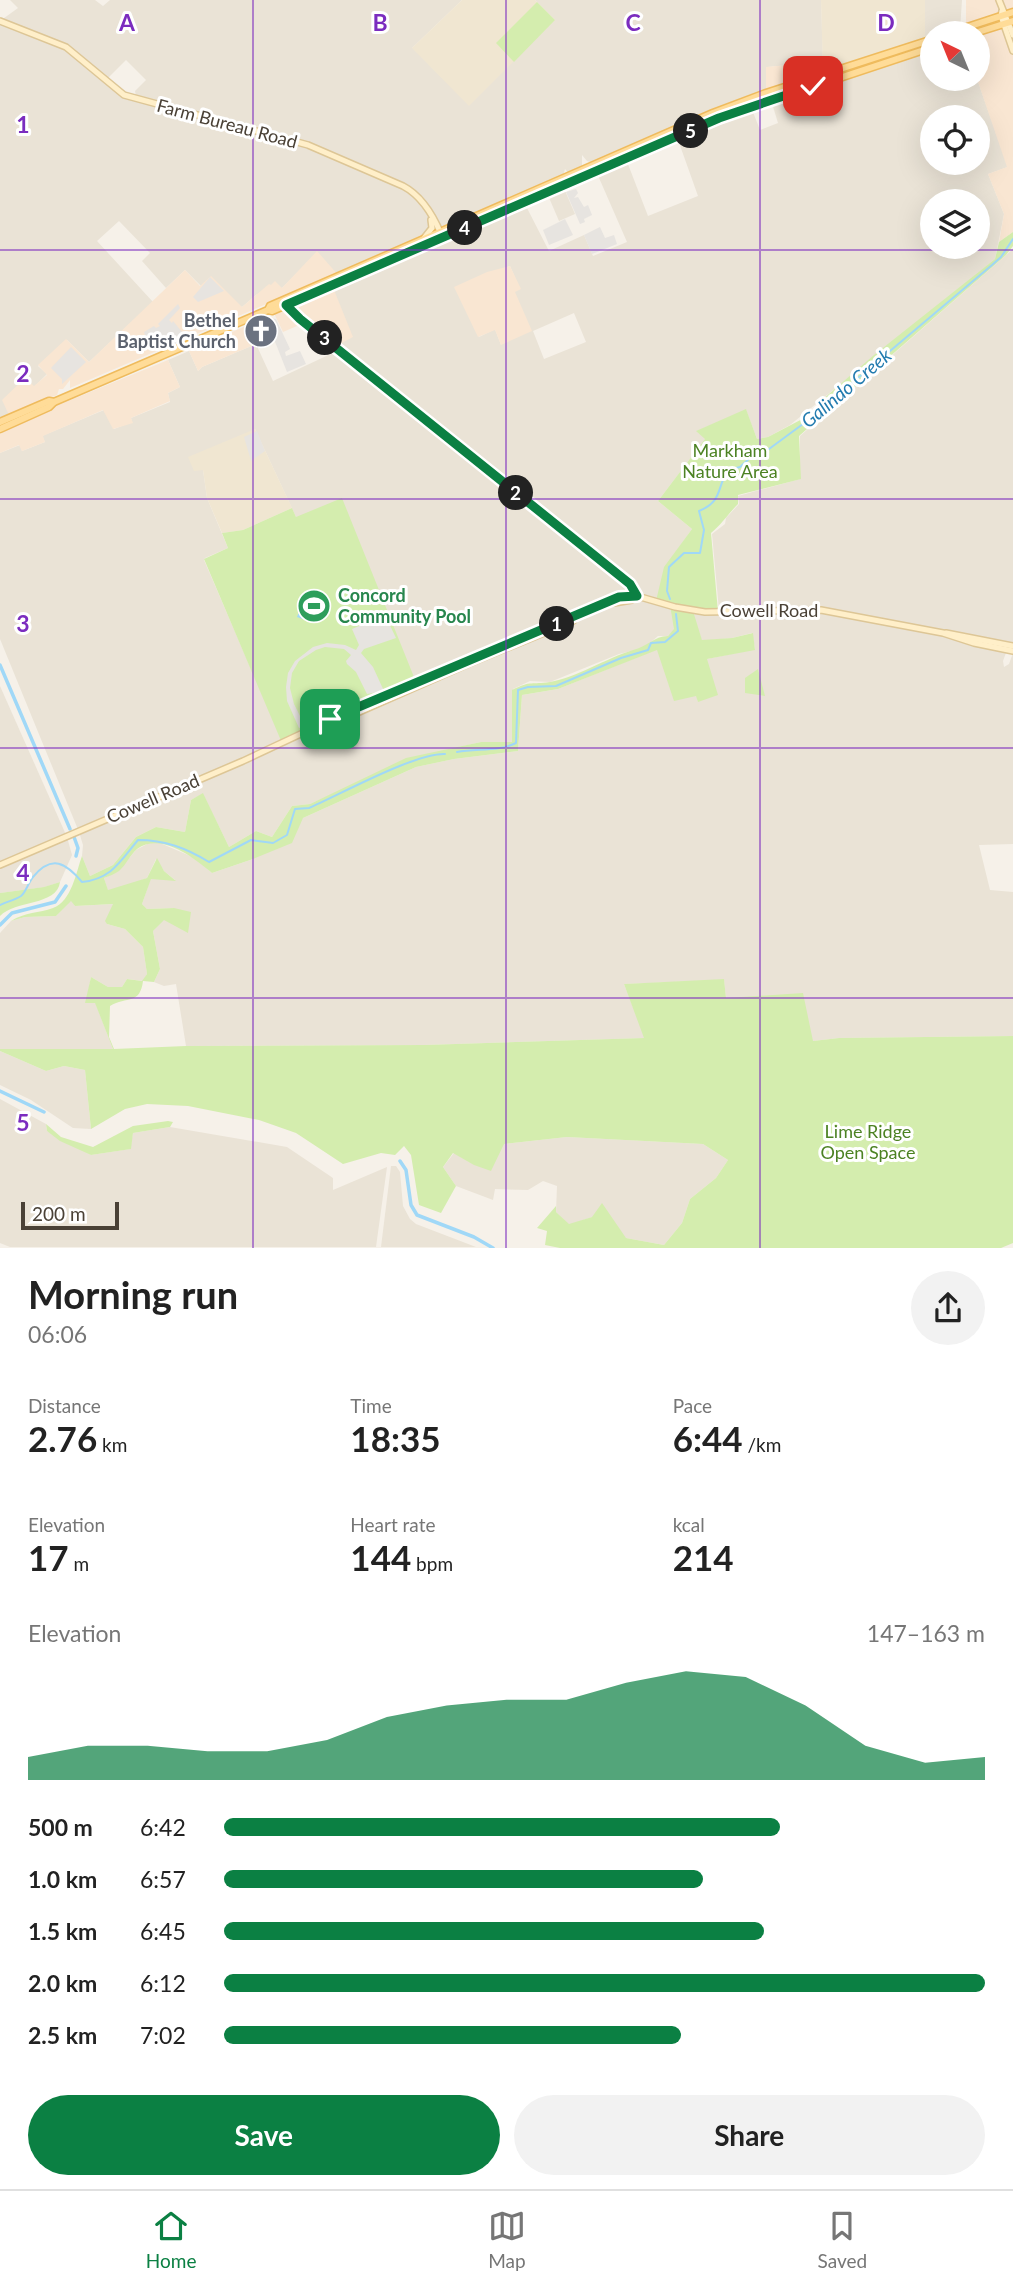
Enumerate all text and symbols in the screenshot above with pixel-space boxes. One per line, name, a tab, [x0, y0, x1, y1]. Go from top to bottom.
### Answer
text: A	[118, 8, 136, 36]
text: B	[372, 8, 388, 36]
text: C	[625, 8, 641, 36]
text: D	[877, 8, 895, 36]
north arrow	[920, 21, 990, 91]
map controls	[920, 21, 990, 259]
pin	[783, 56, 843, 116]
icon: check	[794, 67, 832, 105]
street label: Farm Bureau Road	[155, 94, 300, 152]
button: locate	[920, 105, 990, 175]
text: 1	[16, 110, 30, 138]
pin: 5	[674, 114, 708, 148]
text: 5	[685, 119, 696, 142]
button: layers	[920, 189, 990, 259]
pin: 4	[448, 210, 482, 246]
text: 4	[459, 216, 470, 239]
place label: Bethel Baptist Church	[117, 309, 236, 352]
church icon: Bethel Baptist Church	[242, 312, 280, 350]
pin: 3	[308, 320, 342, 356]
text: 3	[319, 326, 330, 349]
water label: Galindo Creek	[796, 343, 896, 432]
text: 2	[16, 359, 30, 387]
park label: Markham Nature Area	[682, 439, 778, 482]
pin: 2	[498, 476, 534, 510]
text: 2	[510, 481, 521, 504]
place label: Concord Community Pool	[338, 584, 471, 627]
sports icon: Concord Community Pool	[295, 587, 333, 625]
street label: Cowell Road	[720, 599, 818, 621]
pin: 1	[540, 606, 574, 642]
text: 3	[16, 609, 30, 637]
text: 1	[551, 612, 562, 635]
pin	[300, 689, 360, 749]
icon: arrive	[311, 700, 349, 738]
street label: Cowell Road	[103, 769, 202, 827]
text: 4	[16, 858, 30, 886]
text: 5	[16, 1108, 30, 1136]
park label: Lime Ridge Open Space	[820, 1120, 916, 1163]
scale bar	[21, 1198, 119, 1230]
text: 200 m	[32, 1202, 86, 1225]
text: Morning run	[28, 1271, 238, 1317]
button: share	[911, 1271, 985, 1345]
text: 06:06	[28, 1320, 87, 1348]
text: Distance	[28, 1394, 101, 1417]
text: Time	[350, 1394, 392, 1417]
text: Pace	[673, 1394, 712, 1417]
text: 2.76	[28, 1417, 97, 1459]
text: 18:35	[350, 1417, 441, 1459]
text: 6:44	[673, 1417, 743, 1459]
text: km	[97, 1433, 127, 1456]
text: /km	[743, 1433, 781, 1456]
text: Elevation	[28, 1513, 105, 1536]
text: Heart rate	[350, 1513, 436, 1536]
text: kcal	[673, 1513, 705, 1536]
text: 17	[28, 1536, 69, 1578]
text: 144	[350, 1536, 411, 1578]
text: 214	[673, 1536, 734, 1578]
text: m	[69, 1552, 89, 1575]
text: bpm	[411, 1552, 453, 1575]
text: Elevation	[28, 1619, 121, 1647]
text: 147–163 m	[867, 1619, 985, 1647]
text: 500 m	[28, 1813, 93, 1841]
text: 6:42	[140, 1813, 186, 1841]
text: 1.0 km	[28, 1865, 97, 1893]
text: 6:57	[140, 1865, 186, 1893]
text: 1.5 km	[28, 1917, 97, 1945]
text: 6:45	[140, 1917, 186, 1945]
text: 2.0 km	[28, 1969, 97, 1997]
text: 6:12	[140, 1969, 186, 1997]
text: 2.5 km	[28, 2021, 97, 2049]
text: 7:02	[140, 2021, 186, 2049]
button: Save	[28, 2095, 500, 2175]
button: Share	[514, 2095, 985, 2175]
tab: Home	[146, 2207, 196, 2272]
tab: Map	[488, 2207, 526, 2272]
tab: Saved	[818, 2207, 867, 2272]

